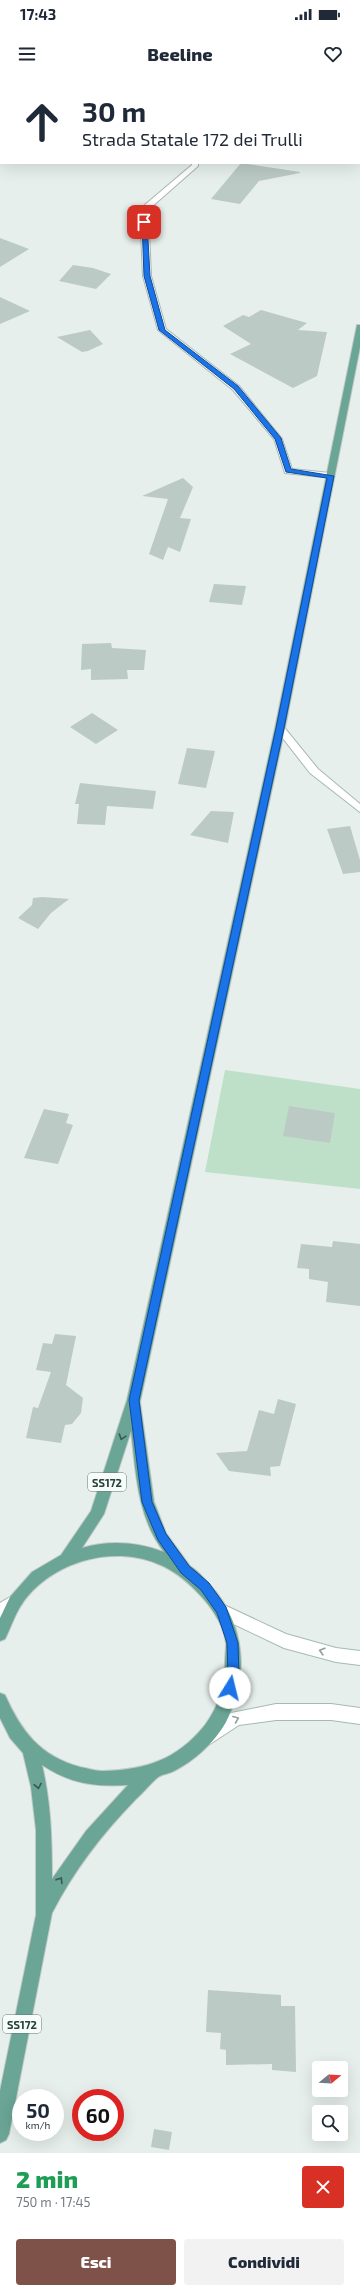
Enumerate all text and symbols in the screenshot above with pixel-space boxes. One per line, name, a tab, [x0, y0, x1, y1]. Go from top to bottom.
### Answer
text: 17:43	[20, 5, 56, 23]
icon: menu	[16, 43, 38, 65]
text: Beeline	[147, 43, 213, 65]
icon: heart	[322, 43, 344, 65]
text: 30 m	[82, 94, 146, 128]
icon: ahead	[16, 96, 68, 148]
text: Strada Statale 172 dei Trulli	[82, 128, 303, 150]
pin	[127, 205, 161, 239]
icon: arrive	[133, 211, 155, 233]
one-way arrow	[118, 1434, 127, 1441]
road number: SS172	[88, 1473, 126, 1491]
one-way arrow	[318, 1647, 325, 1656]
position arrow	[209, 1667, 251, 1709]
one-way arrow	[232, 1716, 240, 1724]
one-way arrow	[34, 1783, 42, 1790]
one-way arrow	[55, 1877, 63, 1884]
road number: SS172	[3, 2015, 41, 2033]
north arrow	[312, 2061, 348, 2097]
map controls	[312, 2061, 348, 2141]
speed limit sign: 60	[72, 2089, 124, 2141]
text: 50	[26, 2098, 50, 2122]
button: search	[312, 2105, 348, 2141]
text: km/h	[26, 2119, 50, 2131]
text: 2 min	[16, 2164, 78, 2193]
button: close	[302, 2166, 344, 2208]
text: 750 m · 17:45	[16, 2194, 90, 2210]
button: Esci	[16, 2239, 176, 2285]
button: Condividi	[184, 2239, 344, 2285]

